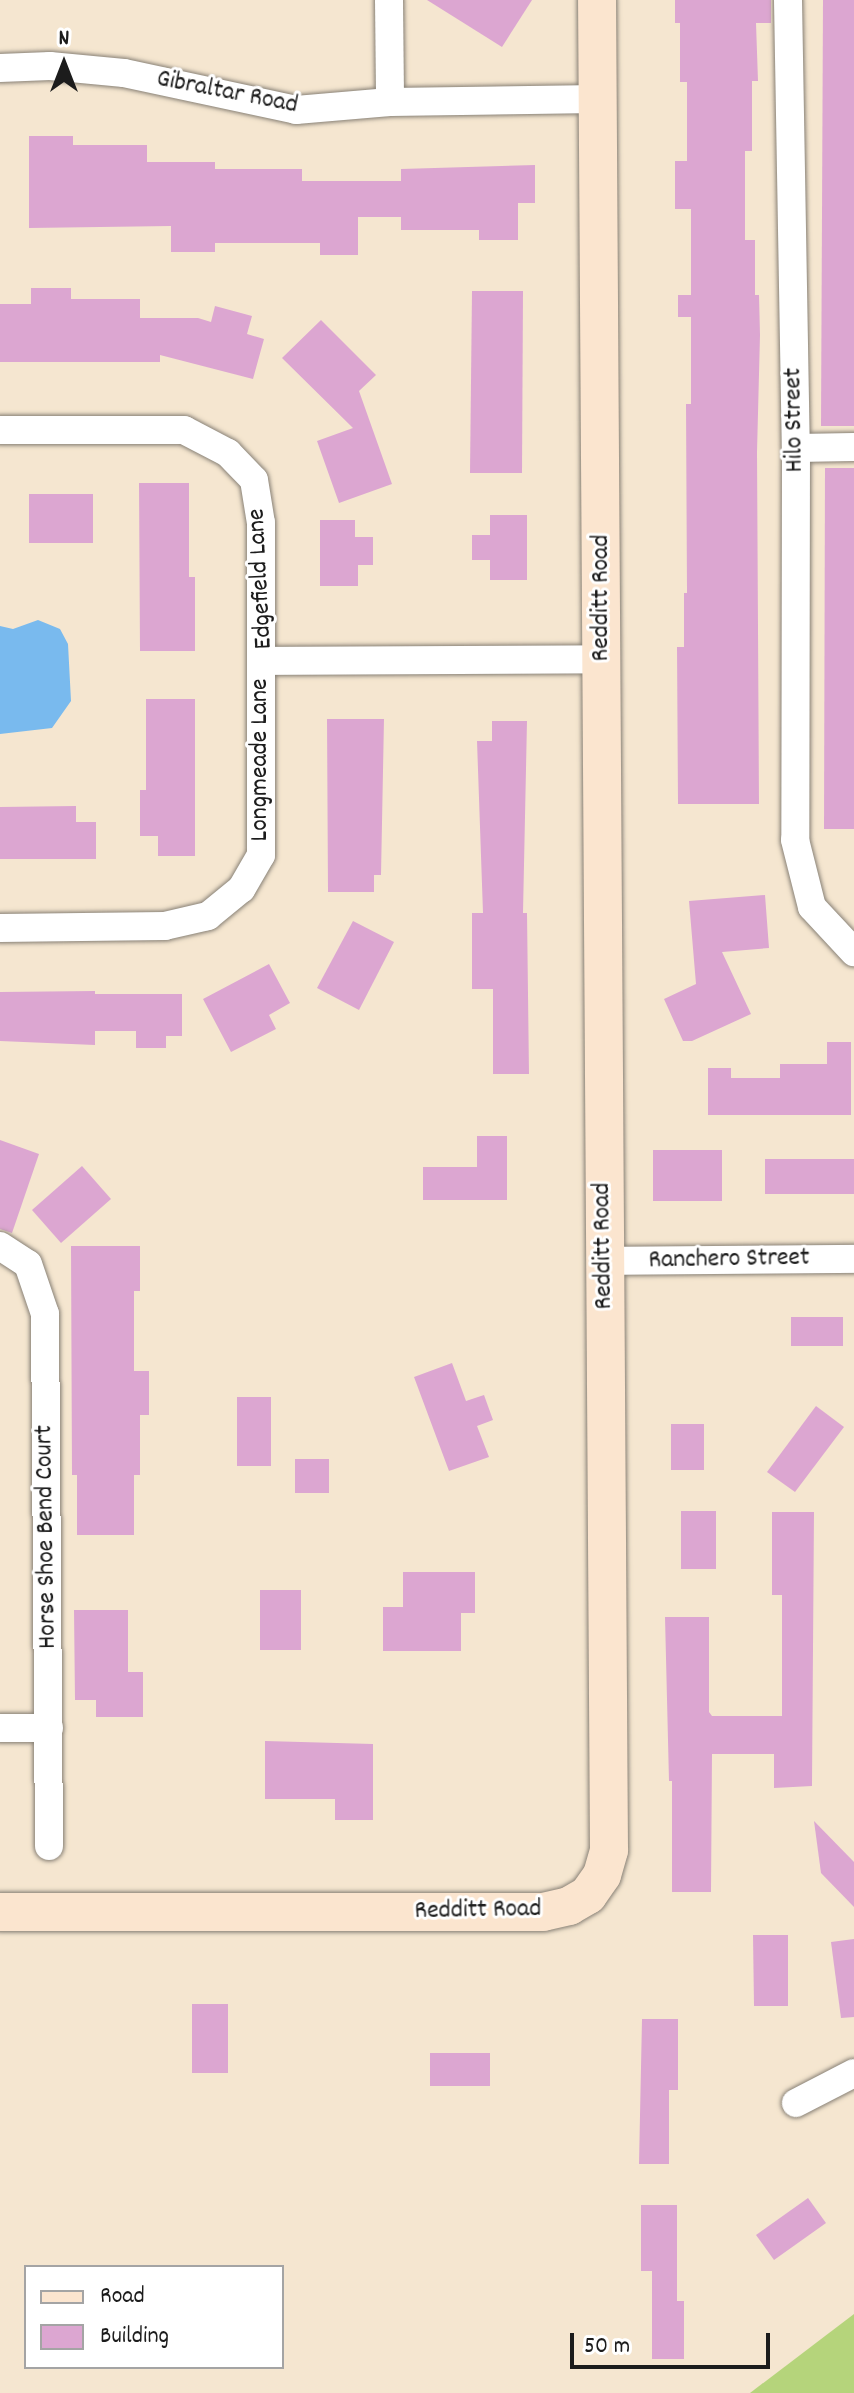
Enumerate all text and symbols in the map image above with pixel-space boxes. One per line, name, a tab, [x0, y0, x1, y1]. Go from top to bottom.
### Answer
north arrow	[24, 24, 104, 104]
text: N	[59, 24, 69, 55]
street label: Gibraltar Road	[154, 64, 300, 122]
street label: Hilo Street	[778, 367, 812, 473]
street label: Edgefield Lane	[242, 508, 280, 650]
street label: Redditt Road	[586, 534, 618, 662]
street label: Longmeade Lane	[245, 679, 277, 841]
street label: Redditt Road	[587, 1182, 621, 1310]
street label: Ranchero Street	[648, 1243, 810, 1277]
street label: Horse Shoe Bend Court	[29, 1425, 65, 1649]
street label: Redditt Road	[414, 1894, 542, 1928]
legend	[24, 2265, 284, 2369]
text: Road	[100, 2280, 145, 2314]
scale bar	[574, 2317, 774, 2367]
text: Building	[100, 2320, 169, 2354]
text: 50 m	[584, 2330, 630, 2364]

